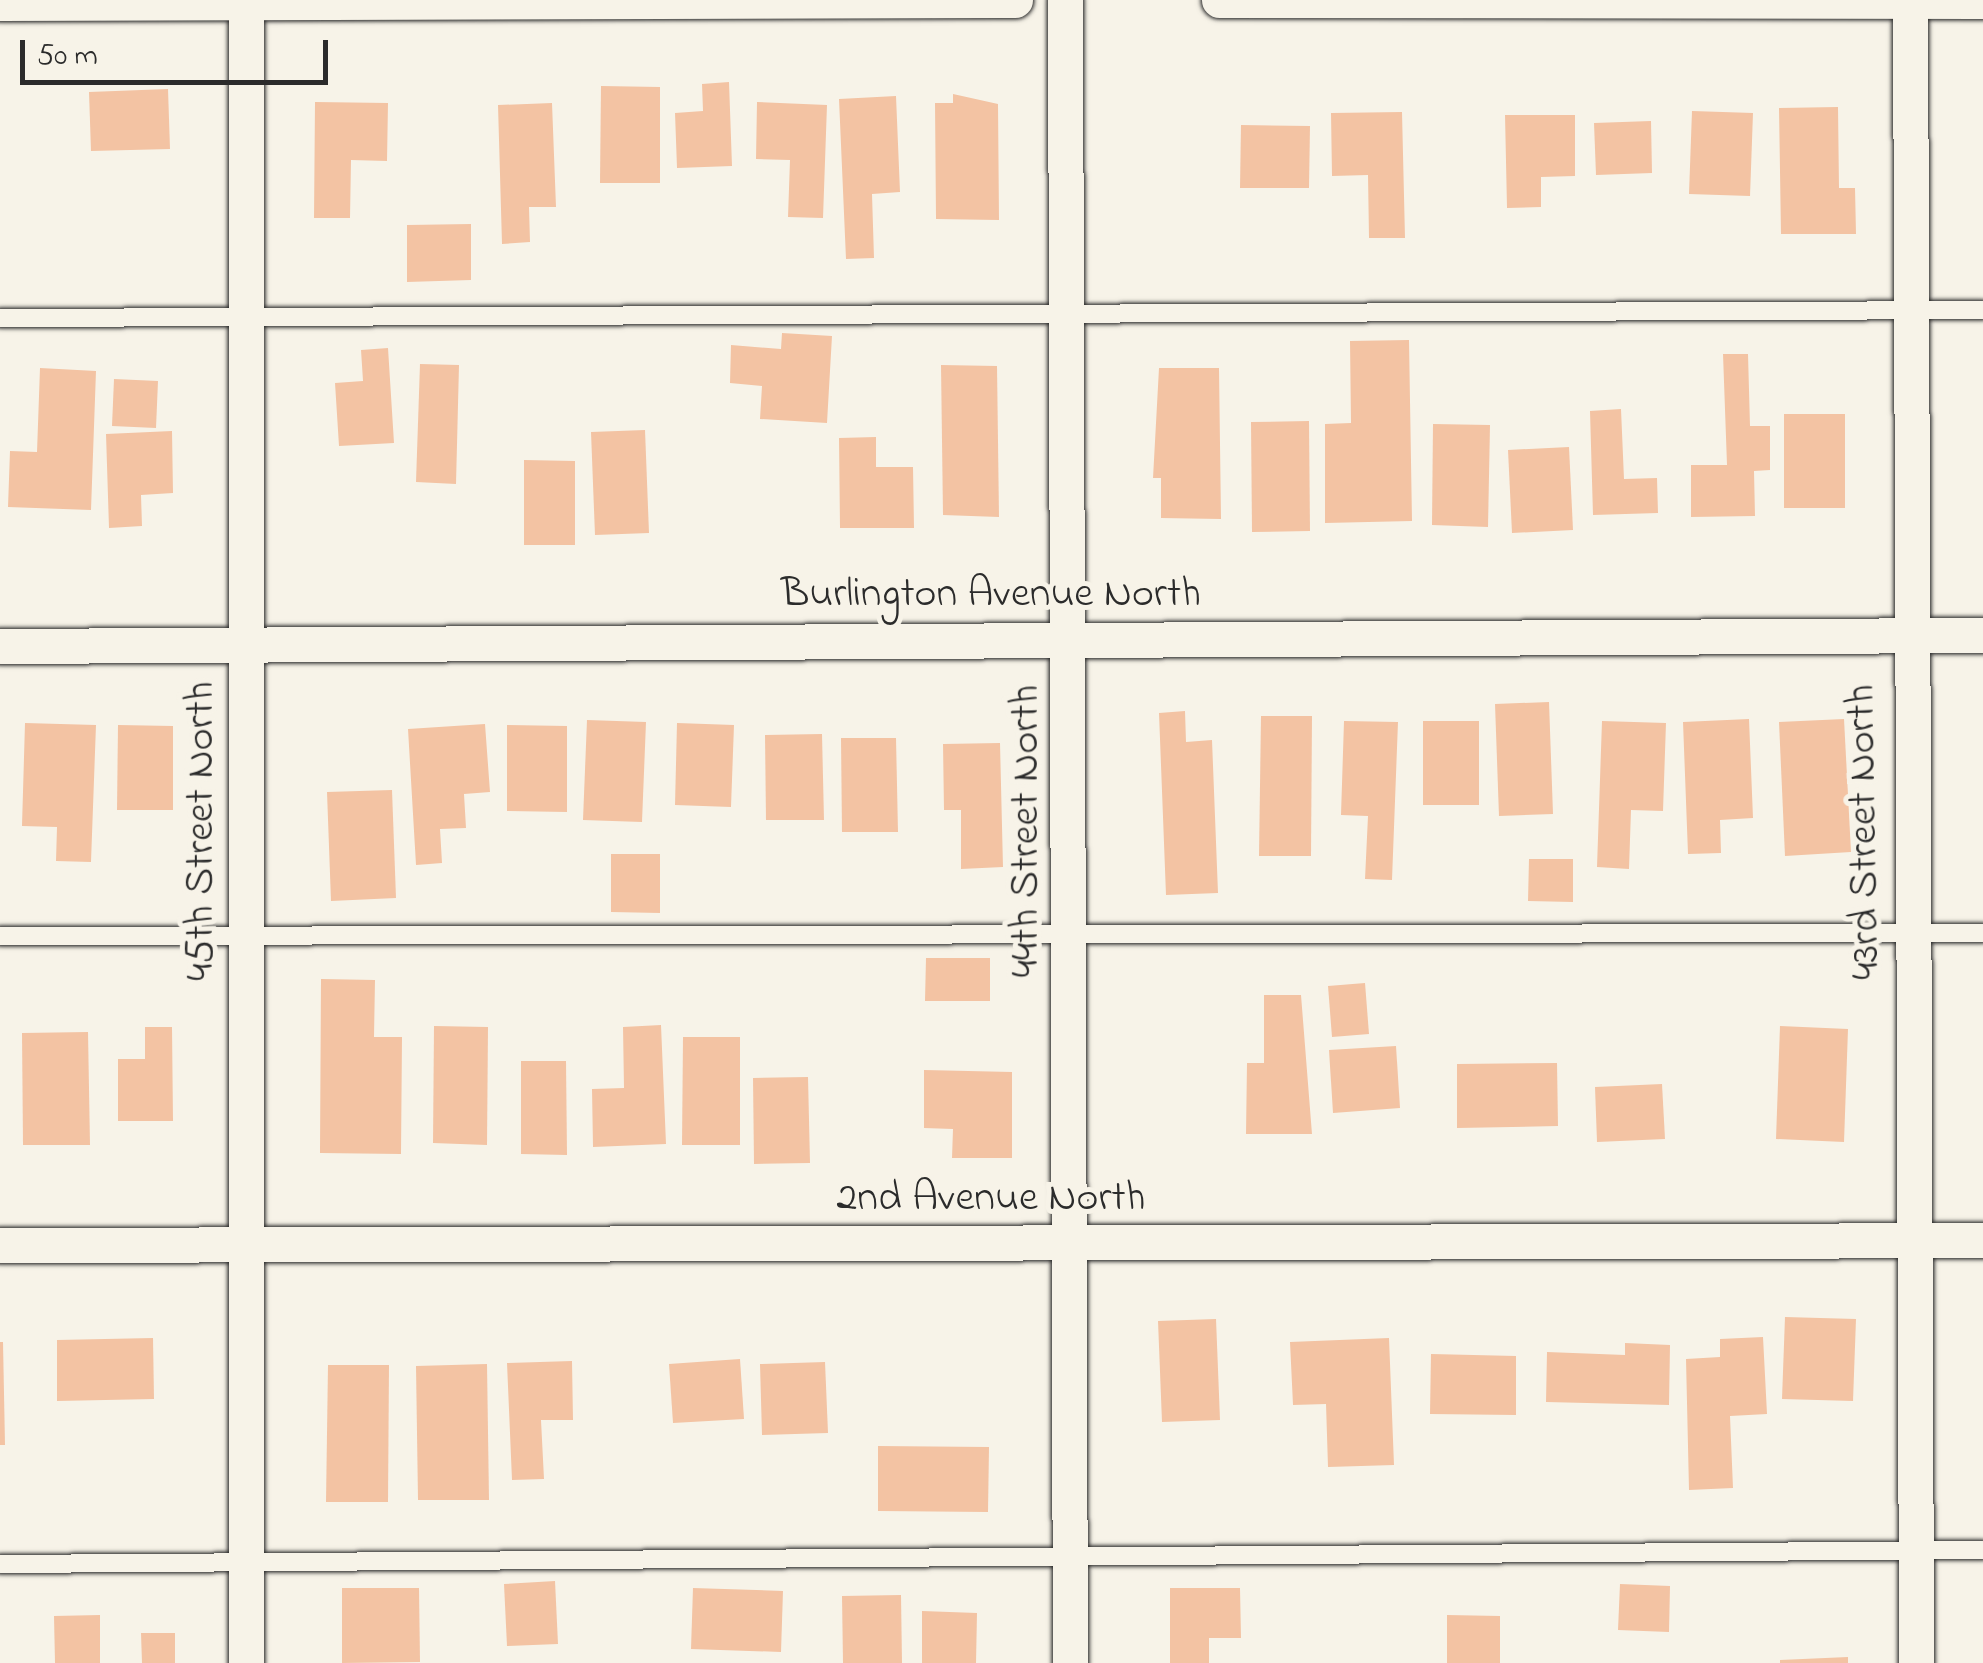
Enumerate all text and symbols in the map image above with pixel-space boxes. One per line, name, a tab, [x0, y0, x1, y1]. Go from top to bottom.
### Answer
scale bar	[25, 20, 332, 82]
text: 50 m	[37, 35, 98, 79]
street label: Burlington Avenue North	[781, 570, 1201, 620]
street label: 45th Street North	[177, 681, 227, 981]
street label: 43rd Street North	[1837, 684, 1893, 980]
street label: 44th Street North	[1002, 685, 1052, 977]
street label: 2nd Avenue North	[836, 1174, 1146, 1224]

